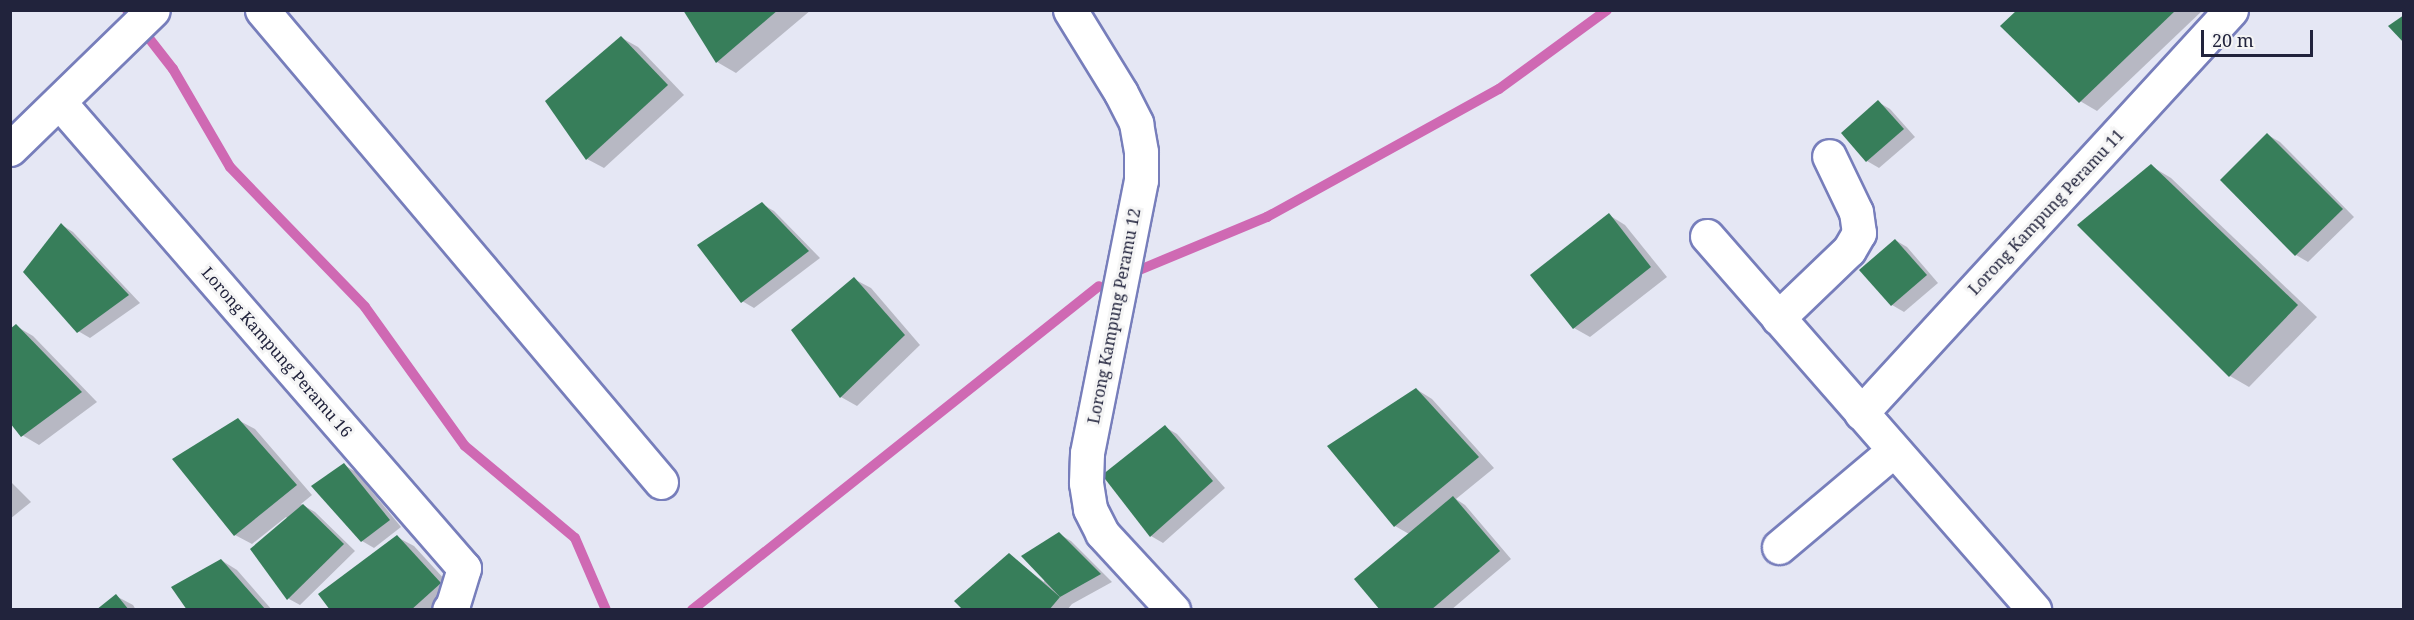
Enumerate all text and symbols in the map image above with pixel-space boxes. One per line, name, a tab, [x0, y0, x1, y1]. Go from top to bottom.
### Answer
scale bar	[2204, 18, 2316, 56]
text: 20 m	[2212, 28, 2254, 52]
street label: Lorong Kampung Peramu 11	[1964, 125, 2128, 299]
street label: Lorong Kampung Peramu 12	[1084, 207, 1144, 425]
street label: Lorong Kampung Peramu 16	[198, 263, 356, 441]

